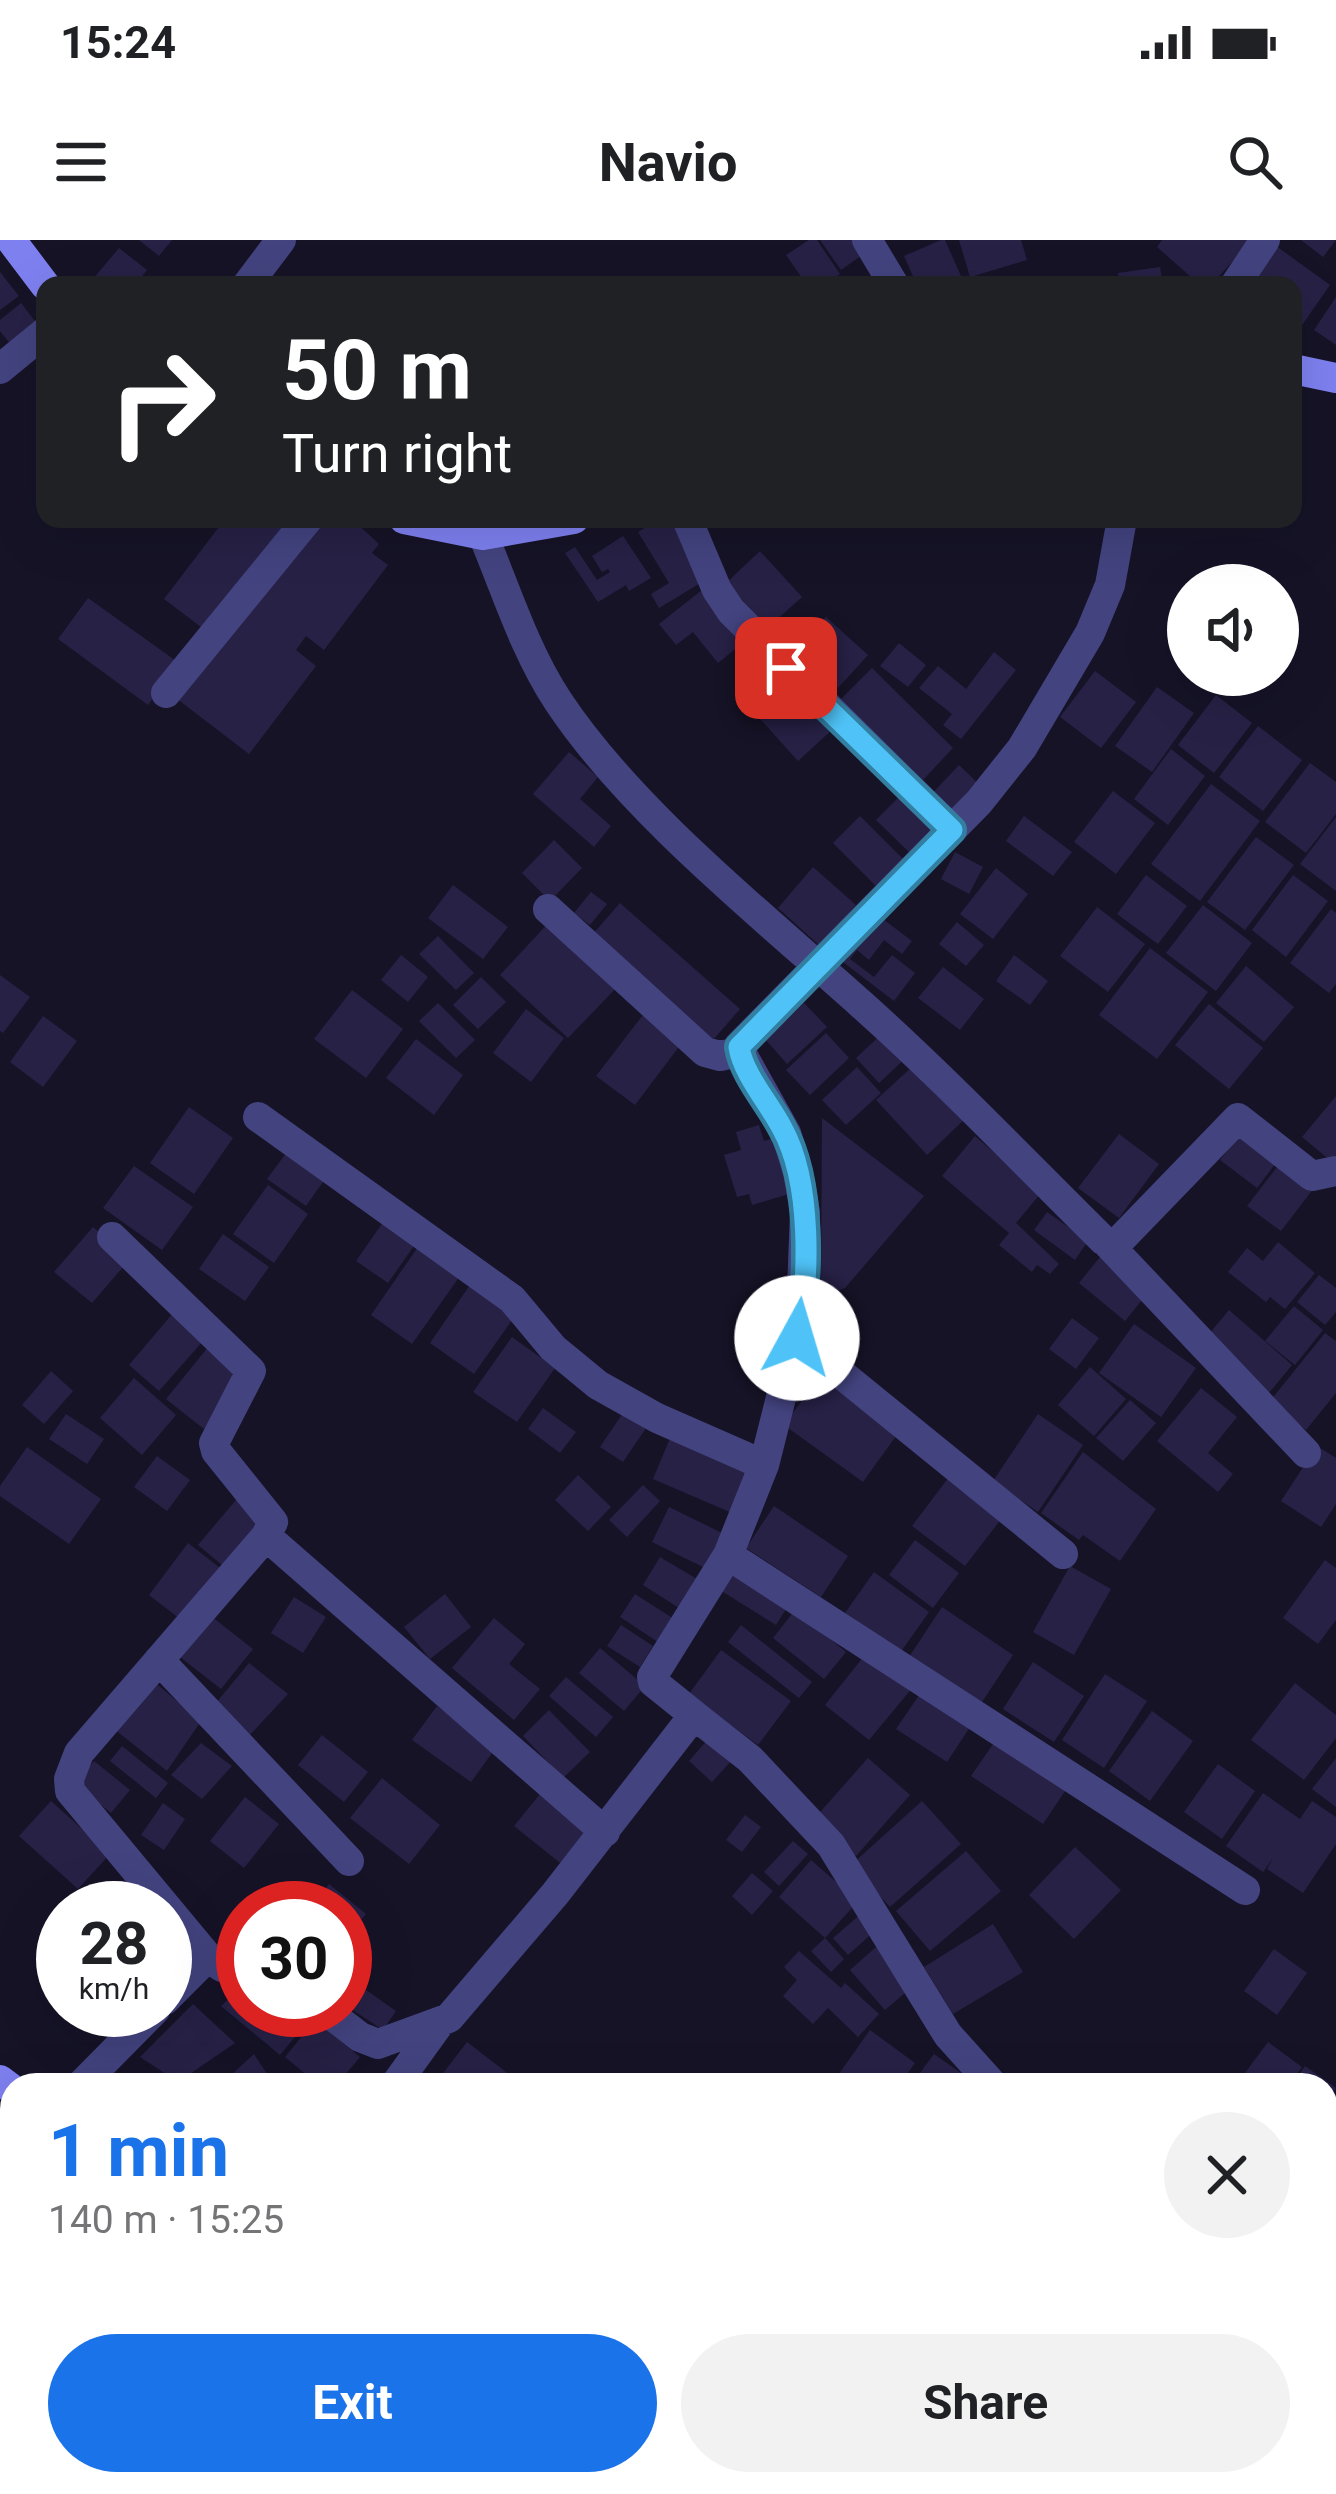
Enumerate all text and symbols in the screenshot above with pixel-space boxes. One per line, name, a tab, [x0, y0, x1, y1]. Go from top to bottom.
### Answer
text: 15:24	[60, 16, 176, 69]
icon: menu	[48, 129, 114, 195]
icon: search	[1222, 129, 1288, 195]
text: Navio	[599, 131, 737, 194]
text: 50 m	[282, 321, 472, 420]
icon: right	[84, 324, 240, 480]
text: Turn right	[282, 422, 512, 485]
map controls	[1167, 564, 1299, 696]
button: sound	[1167, 564, 1299, 696]
pin	[735, 617, 837, 719]
icon: arrive	[753, 635, 819, 701]
position arrow	[734, 1275, 860, 1401]
speed limit sign: 30	[216, 1881, 372, 2037]
text: 28	[80, 1908, 148, 1979]
text: km/h	[79, 1971, 149, 2006]
text: 1 min	[48, 2109, 229, 2194]
button: close	[1164, 2112, 1290, 2238]
text: 140 m · 15:25	[48, 2197, 284, 2243]
button: Exit	[48, 2334, 657, 2472]
button: Share	[681, 2334, 1290, 2472]

